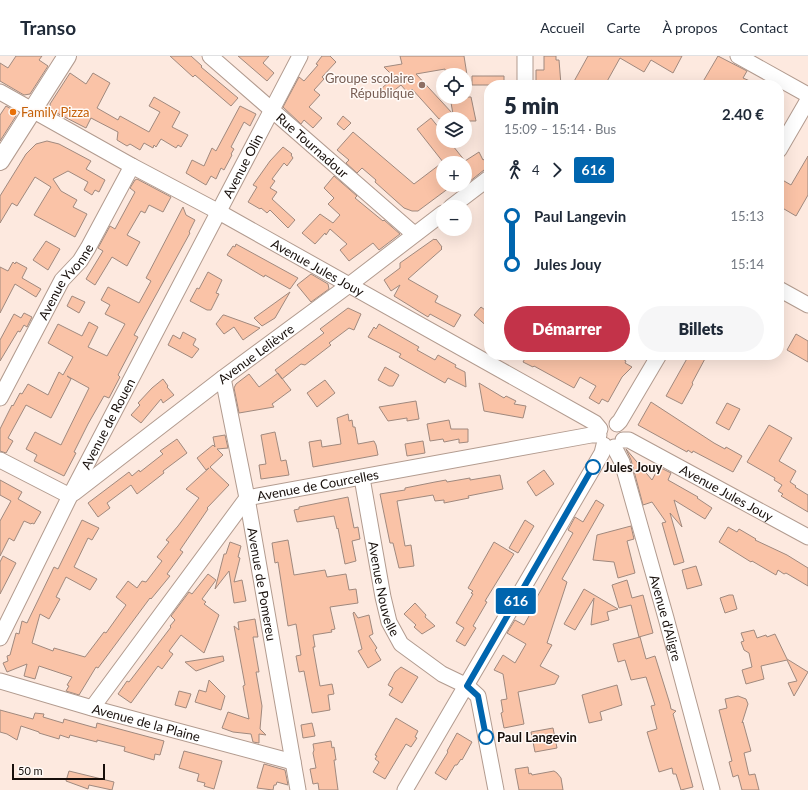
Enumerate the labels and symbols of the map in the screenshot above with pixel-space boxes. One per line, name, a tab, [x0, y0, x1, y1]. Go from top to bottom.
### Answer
place label: Groupe scolaire République	[325, 70, 414, 101]
marker: Groupe scolaire République	[417, 80, 427, 90]
place label: Family Pizza	[21, 104, 90, 120]
marker: Family Pizza	[8, 107, 18, 117]
street label: Rue Tournadour	[273, 110, 352, 181]
street label: Avenue Olin	[219, 131, 266, 201]
street label: Avenue Jules Jouy	[269, 235, 367, 300]
street label: Avenue Yvonne	[35, 241, 97, 322]
street label: Avenue Lelièvre	[215, 320, 297, 387]
street label: Avenue de Rouen	[77, 375, 138, 472]
marker: Jules Jouy	[585, 459, 601, 475]
place label: Jules Jouy	[604, 459, 663, 475]
street label: Avenue Jules Jouy	[677, 461, 776, 525]
street label: Avenue de Courcelles	[256, 466, 380, 504]
street label: Avenue de Pomereu	[244, 526, 280, 642]
street label: Avenue Nouvelle	[365, 540, 403, 639]
street label: Avenue d'Aligre	[646, 573, 685, 663]
line badge: 616	[493, 588, 539, 614]
street label: Avenue de la Plaine	[90, 700, 202, 745]
marker: Paul Langevin	[478, 729, 494, 745]
place label: Paul Langevin	[497, 729, 577, 745]
scale bar	[12, 762, 105, 781]

